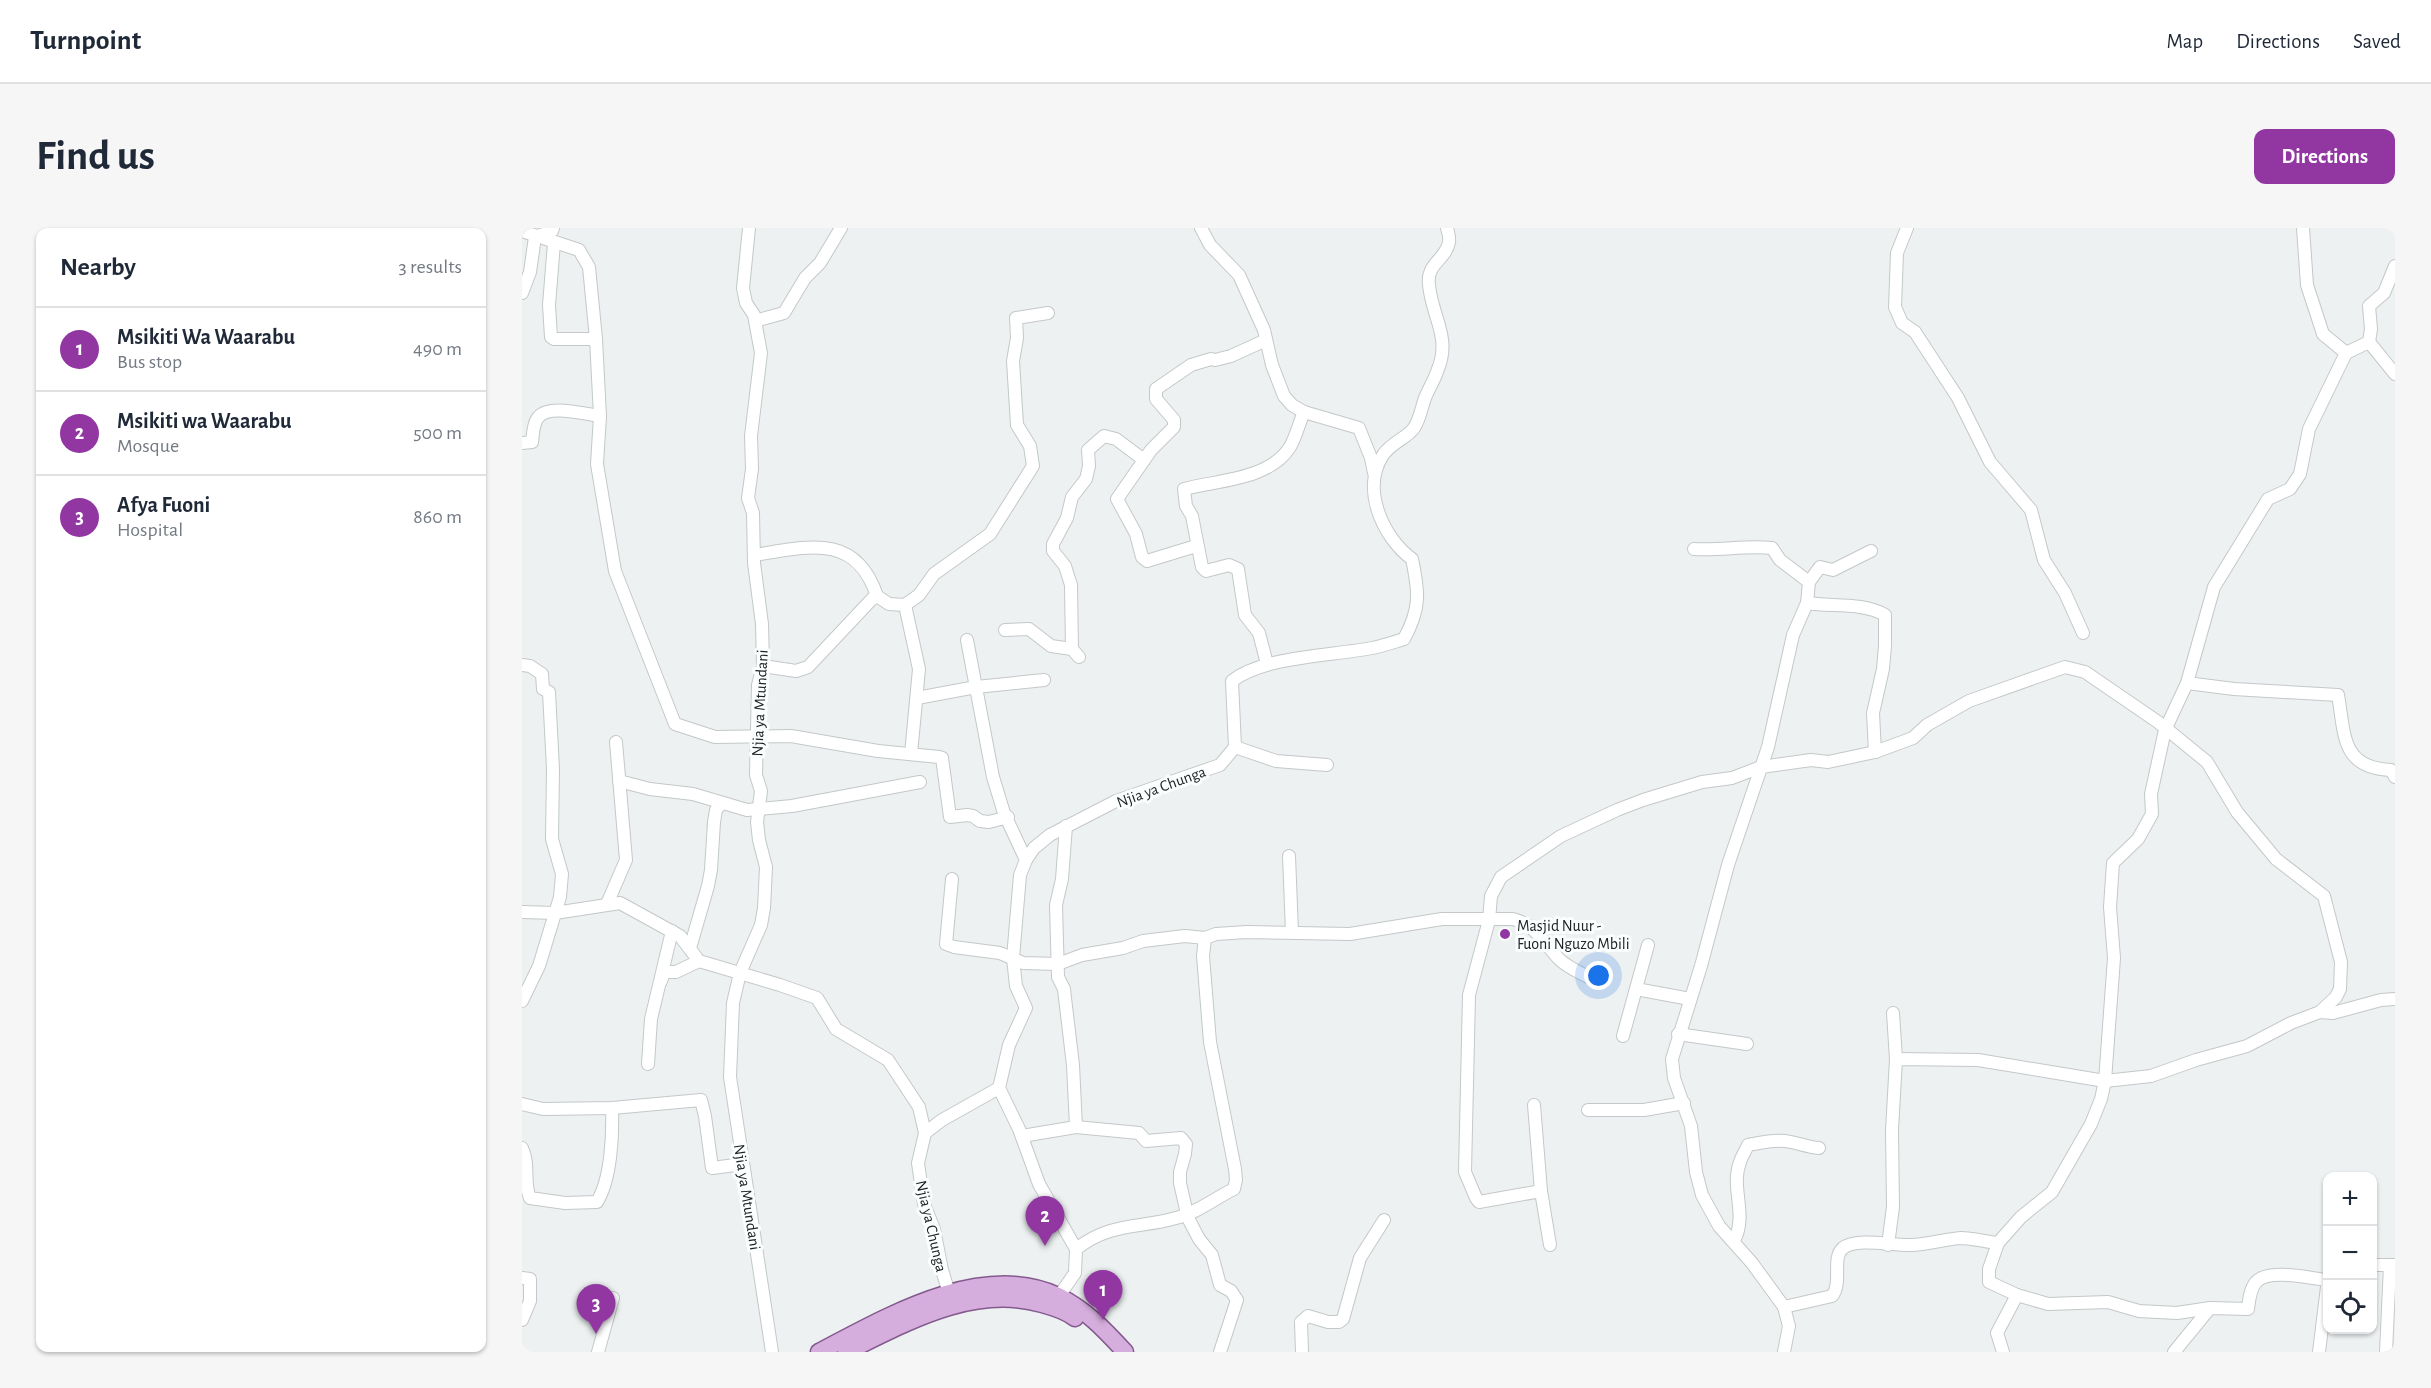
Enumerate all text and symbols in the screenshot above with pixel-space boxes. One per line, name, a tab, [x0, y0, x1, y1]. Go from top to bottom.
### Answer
text: Turnpoint	[30, 27, 141, 55]
text: Map	[2167, 31, 2203, 52]
text: Directions	[2236, 31, 2320, 52]
text: Saved	[2353, 31, 2401, 52]
button: Directions	[2254, 129, 2395, 184]
text: Find us	[36, 135, 155, 177]
text: Nearby	[60, 254, 136, 280]
text: 3 results	[398, 257, 462, 277]
text: Msikiti Wa Waarabu	[117, 326, 295, 348]
text: 1	[76, 339, 83, 359]
text: 490 m	[413, 339, 462, 359]
text: Bus stop	[117, 352, 182, 372]
text: Msikiti wa Waarabu	[117, 410, 291, 432]
text: 2	[75, 423, 84, 443]
text: 500 m	[413, 423, 462, 443]
text: Mosque	[117, 436, 179, 456]
text: Afya Fuoni	[117, 494, 210, 516]
text: 3	[75, 507, 84, 527]
text: 860 m	[413, 507, 462, 527]
text: Hospital	[117, 520, 183, 540]
street label: Njia ya Mtundani	[749, 649, 772, 757]
street label: Njia ya Chunga	[1115, 763, 1208, 811]
place label: Masjid Nuur - Fuoni Nguzo Mbili	[1517, 918, 1630, 952]
marker: Masjid Nuur - Fuoni Nguzo Mbili	[1498, 927, 1512, 941]
your location	[1584, 961, 1613, 990]
street label: Njia ya Mtundani	[730, 1143, 763, 1251]
map controls	[2323, 1172, 2377, 1334]
button: +	[2323, 1172, 2377, 1226]
street label: Njia ya Chunga	[912, 1179, 949, 1274]
pin: 2	[1026, 1196, 1064, 1246]
button: −	[2323, 1226, 2377, 1280]
pin: 1	[1084, 1270, 1122, 1320]
button: locate	[2323, 1280, 2377, 1334]
pin: 3	[576, 1284, 616, 1334]

